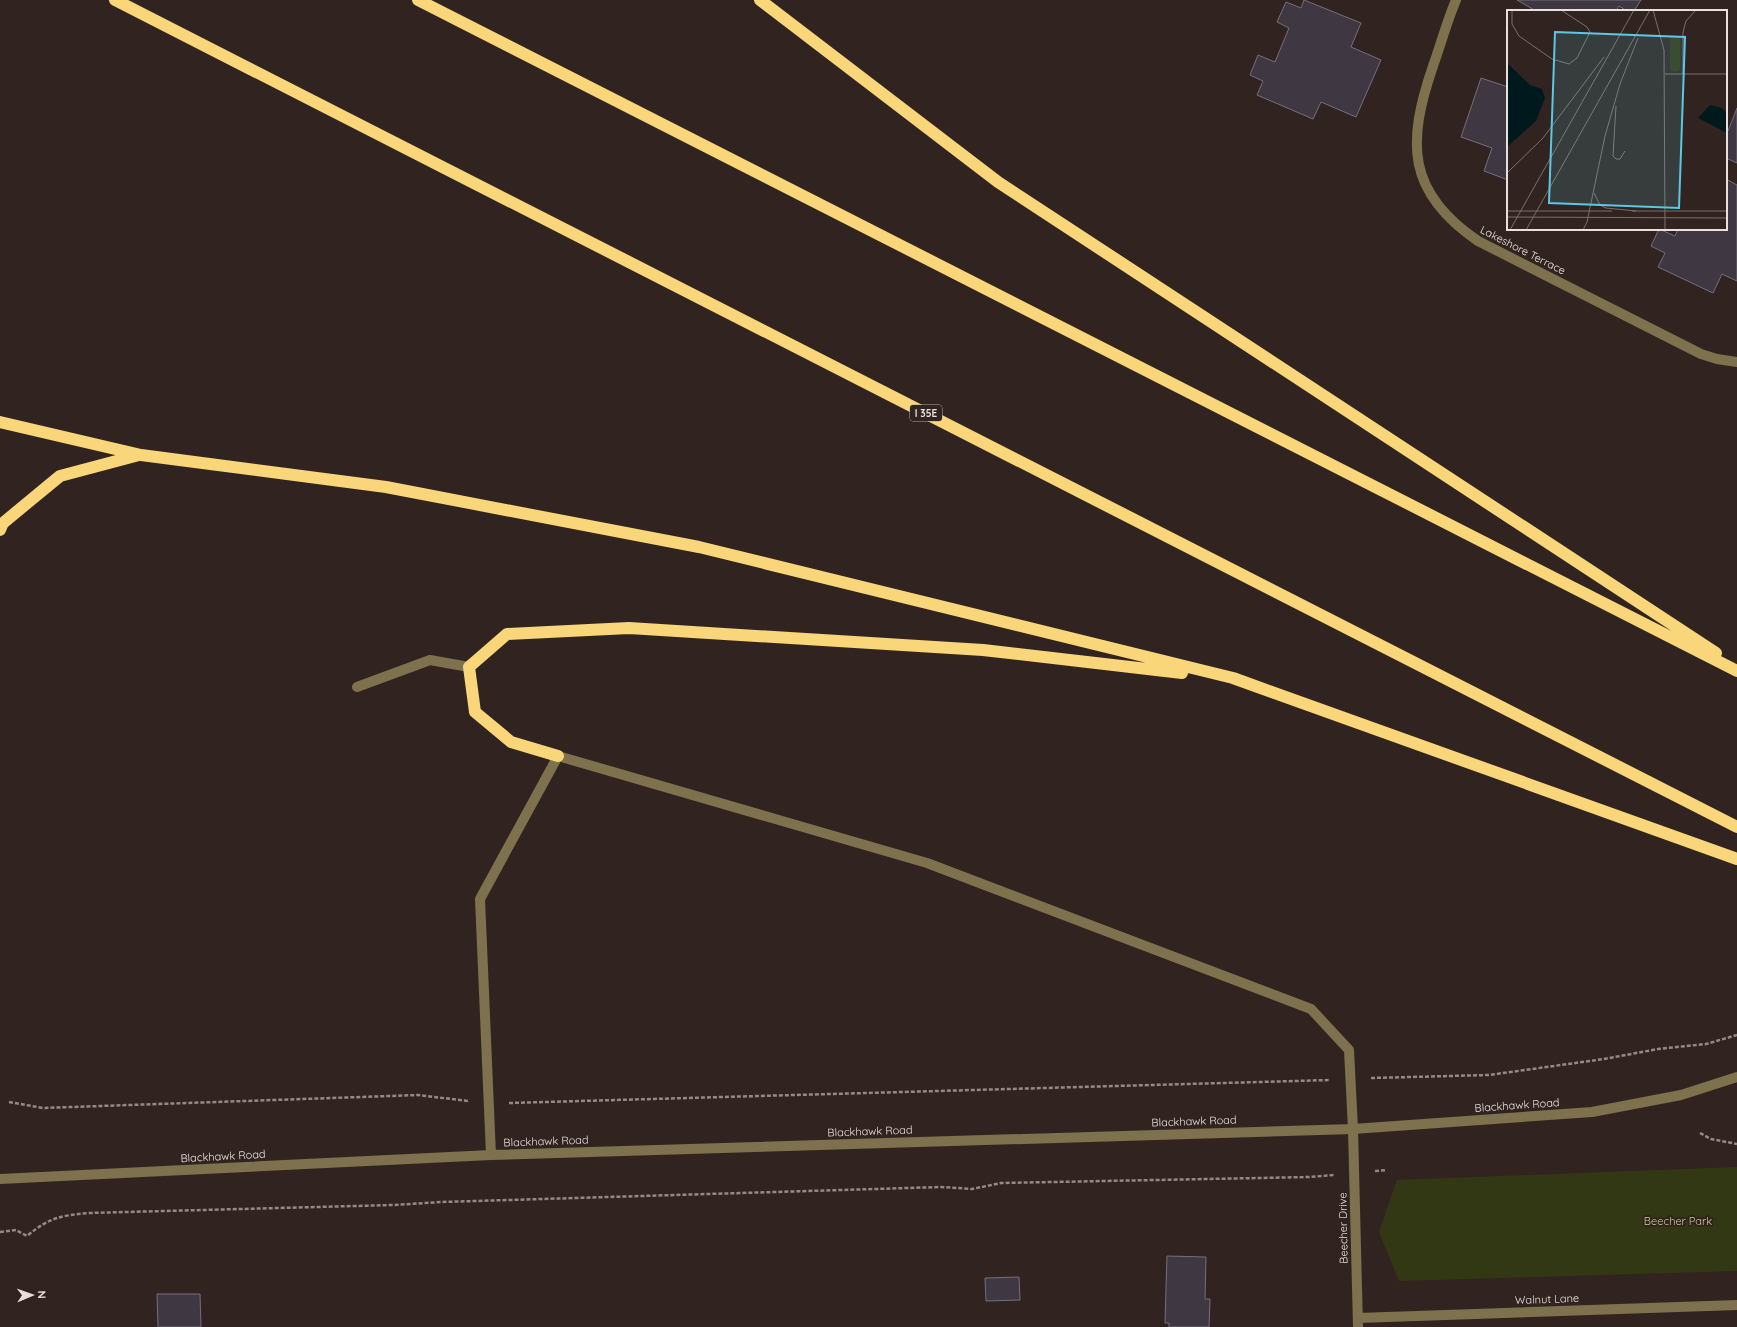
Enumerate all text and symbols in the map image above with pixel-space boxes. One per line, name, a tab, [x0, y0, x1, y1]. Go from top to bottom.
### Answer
inset map	[1507, 10, 1727, 230]
street label: Lakeshore Terrace	[1478, 222, 1568, 278]
road number: I 35E	[910, 405, 942, 421]
street label: Blackhawk Road	[1474, 1095, 1560, 1115]
street label: Blackhawk Road	[1151, 1113, 1237, 1129]
street label: Blackhawk Road	[827, 1123, 913, 1139]
street label: Blackhawk Road	[503, 1133, 589, 1149]
street label: Blackhawk Road	[180, 1147, 266, 1165]
street label: Beecher Drive	[1335, 1192, 1351, 1264]
park label: Beecher Park	[1644, 1214, 1712, 1228]
north arrow	[12, 1275, 52, 1315]
text: N	[35, 1290, 49, 1299]
street label: Walnut Lane	[1515, 1291, 1579, 1307]

